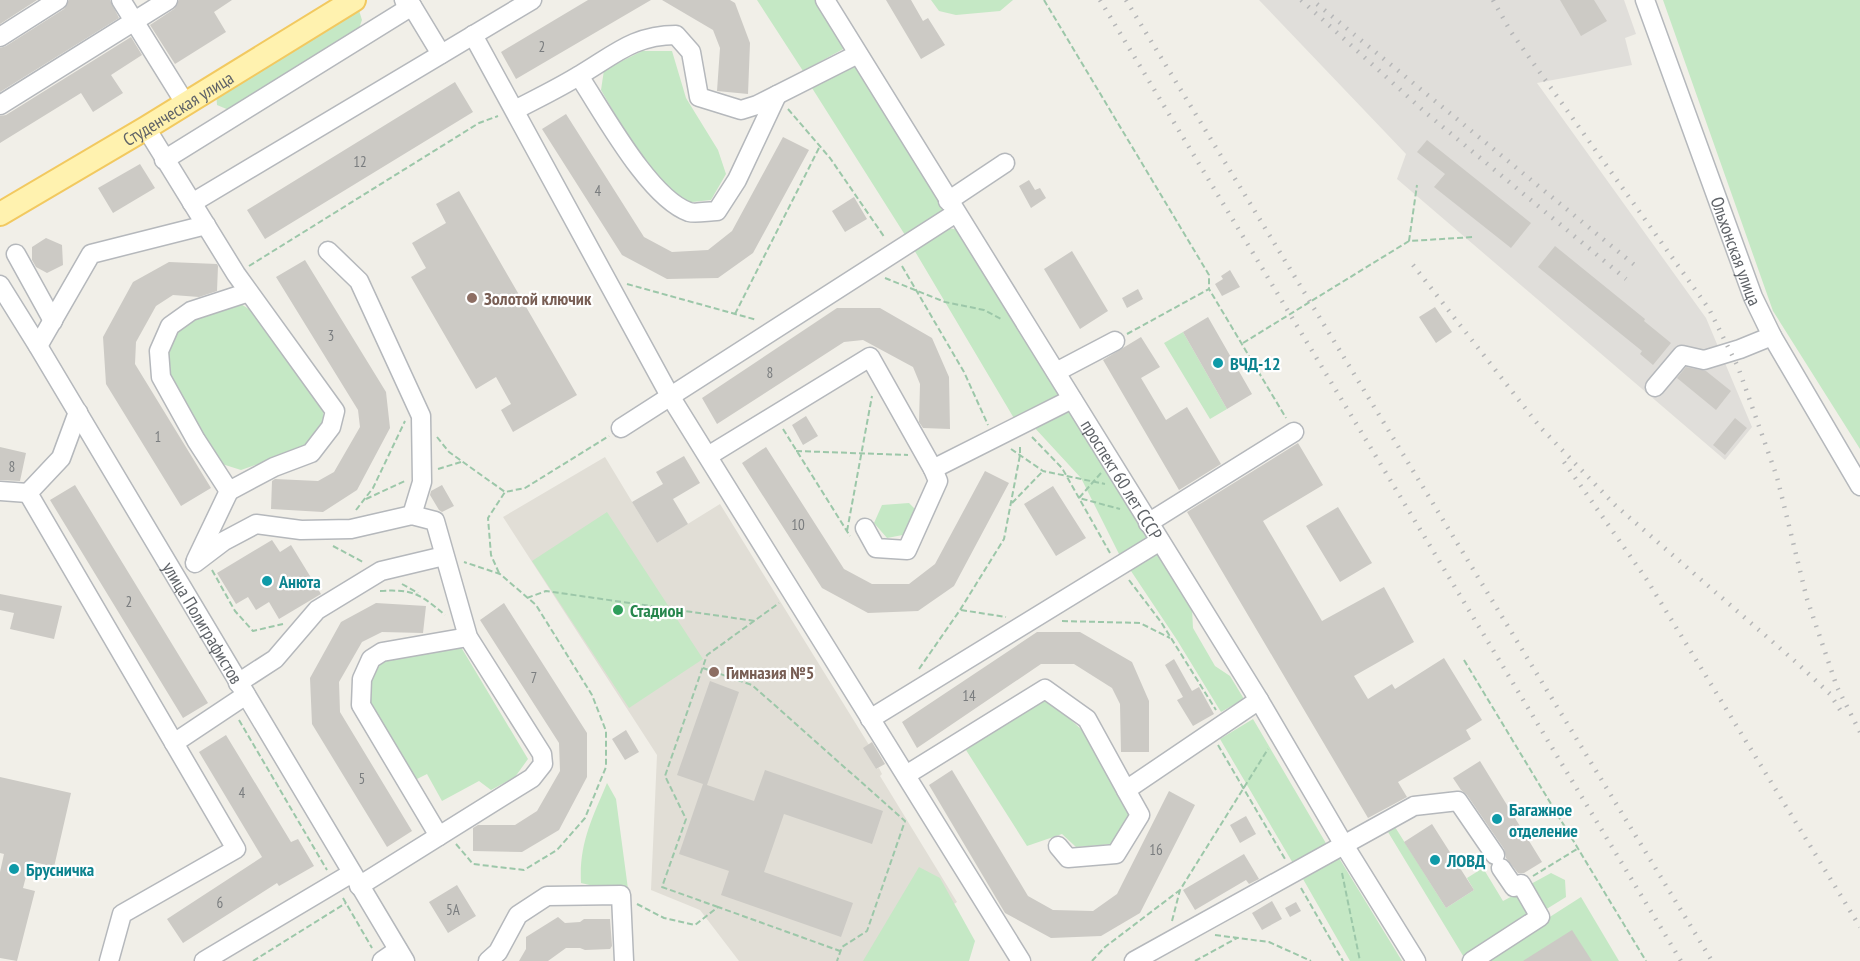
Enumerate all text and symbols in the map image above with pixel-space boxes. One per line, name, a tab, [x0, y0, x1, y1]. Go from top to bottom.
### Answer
house number: 2	[539, 37, 545, 56]
street label: Студенческая улица	[118, 66, 237, 151]
house number: 12	[353, 152, 367, 171]
house number: 4	[595, 181, 602, 200]
street label: Ольхонская улица	[1706, 193, 1767, 309]
place label: Золотой ключик	[484, 287, 592, 310]
marker: Золотой ключик	[465, 291, 479, 305]
house number: 3	[328, 326, 334, 345]
place label: ВЧД-12	[1230, 352, 1281, 375]
marker: ВЧД-12	[1211, 356, 1225, 370]
house number: 8	[767, 363, 773, 382]
street label: проспект 60 лет СССР	[1076, 415, 1168, 544]
house number: 1	[155, 427, 161, 446]
house number: 8	[9, 457, 15, 476]
house number: 10	[791, 515, 805, 534]
street label: улица Полиграфистов	[158, 557, 248, 688]
place label: Анюта	[278, 570, 321, 593]
marker: Анюта	[260, 574, 274, 588]
house number: 2	[126, 592, 132, 611]
place label: Стадион	[630, 599, 683, 622]
marker: Стадион	[611, 603, 625, 617]
place label: Гимназия №5	[726, 661, 814, 684]
marker: Гимназия №5	[707, 665, 721, 679]
house number: 7	[531, 668, 537, 687]
house number: 14	[962, 686, 976, 705]
house number: 5	[359, 769, 365, 788]
house number: 4	[239, 783, 246, 802]
place label: Багажное отделение	[1509, 798, 1578, 842]
marker: Багажное отделение	[1490, 812, 1504, 826]
house number: 16	[1149, 840, 1163, 859]
place label: ЛОВД	[1446, 849, 1486, 872]
marker: ЛОВД	[1428, 853, 1442, 867]
place label: Брусничка	[26, 858, 94, 881]
marker: Брусничка	[7, 862, 21, 876]
house number: 6	[217, 893, 224, 912]
house number: 5А	[446, 900, 461, 919]

